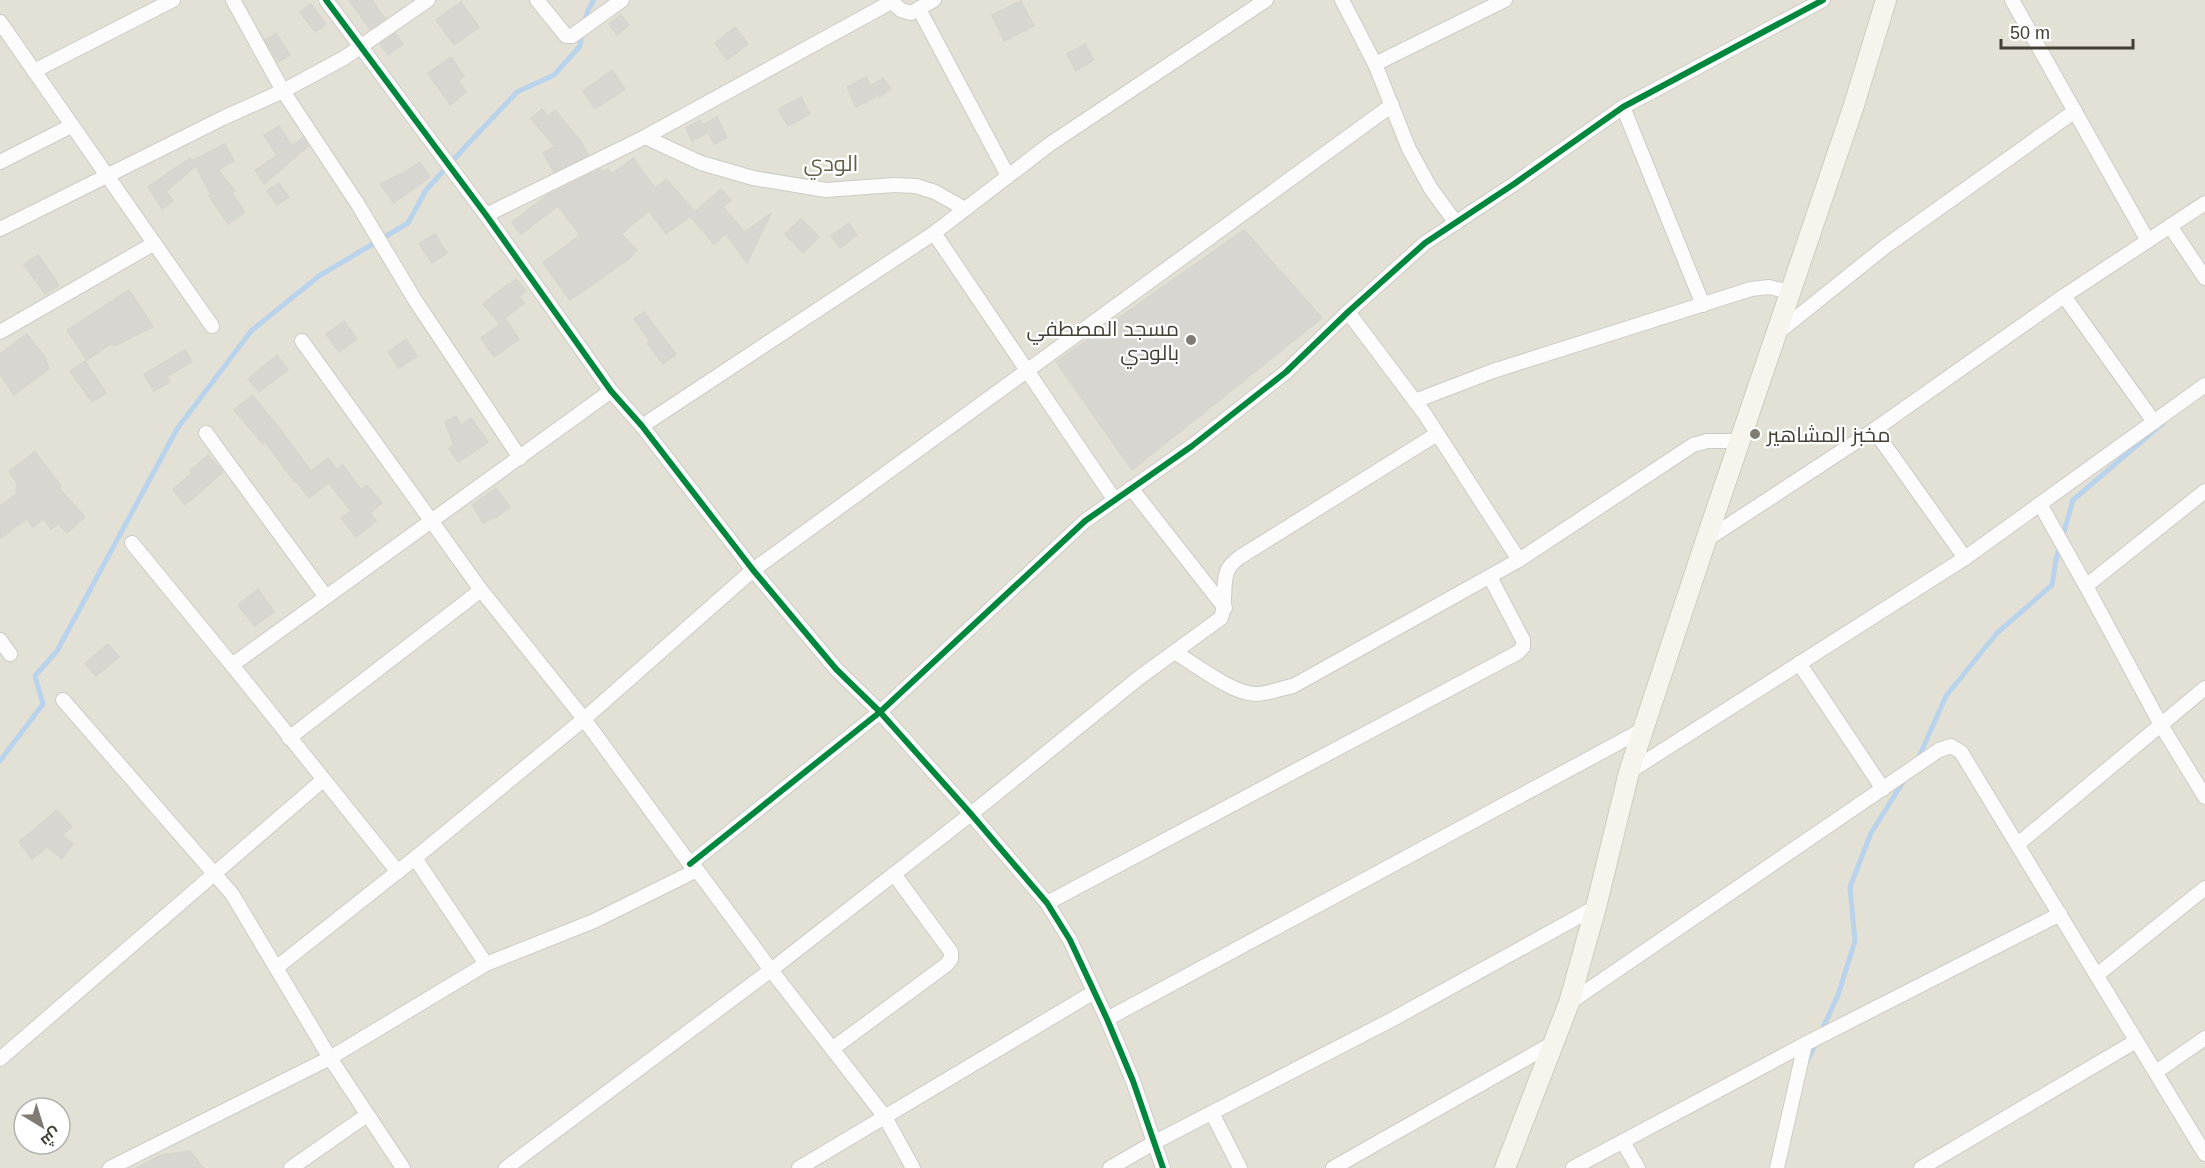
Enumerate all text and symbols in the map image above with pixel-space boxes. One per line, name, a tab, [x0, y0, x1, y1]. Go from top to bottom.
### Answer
scale bar	[2001, 12, 2133, 50]
text: 50 m	[2010, 23, 2050, 43]
district label: الودي	[803, 151, 859, 180]
place label: مسجد المصطفي بالودي	[1027, 317, 1179, 369]
marker: مسجد المصطفي بالودي	[1184, 333, 1198, 347]
place label: مخبز المشاهير	[1766, 423, 1891, 447]
marker: مخبز المشاهير	[1748, 427, 1762, 441]
north arrow	[12, 1096, 72, 1156]
text: ش	[37, 1124, 64, 1150]

